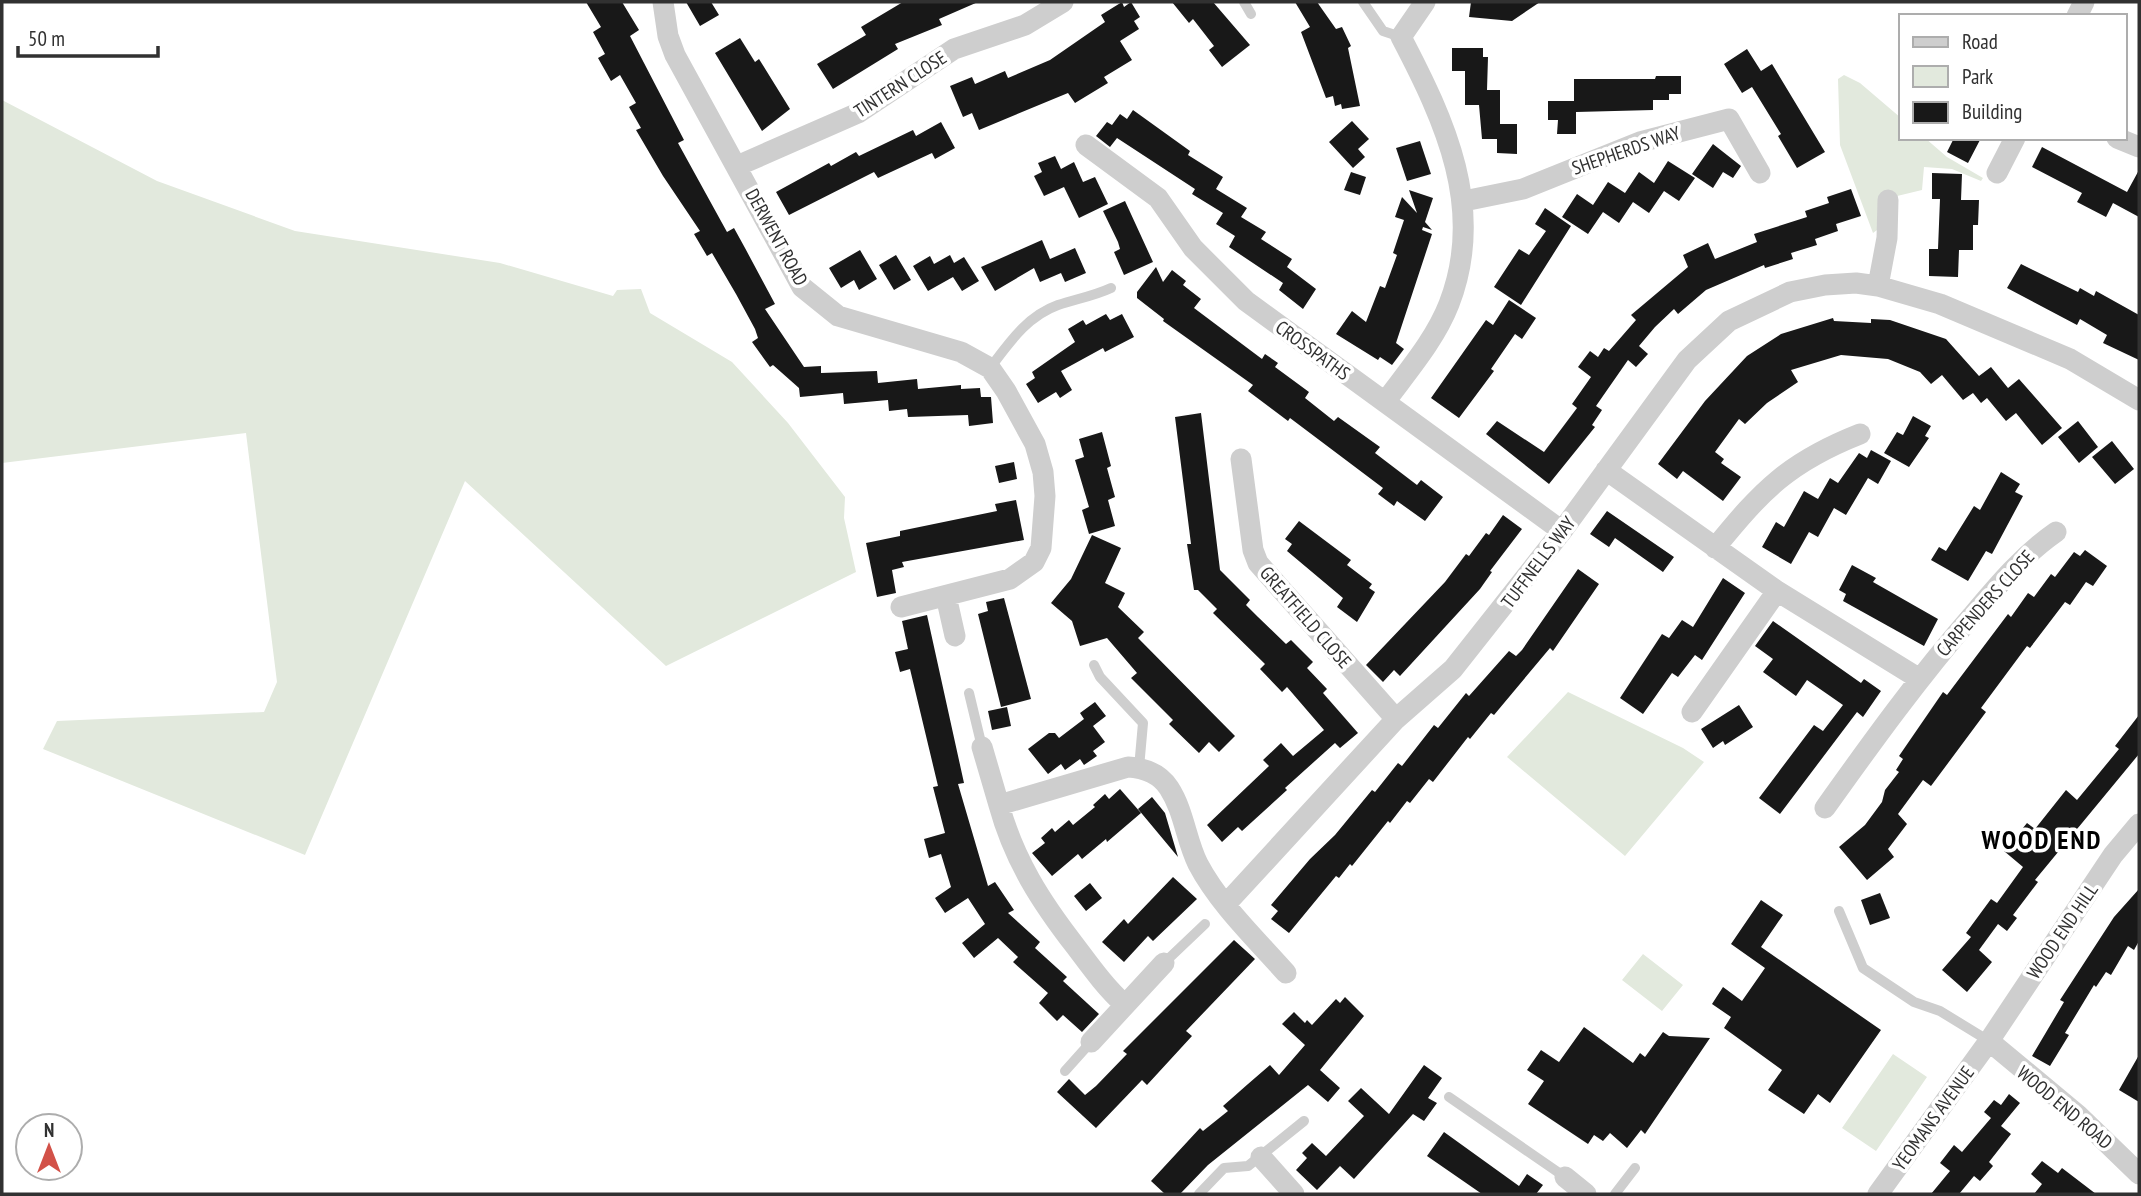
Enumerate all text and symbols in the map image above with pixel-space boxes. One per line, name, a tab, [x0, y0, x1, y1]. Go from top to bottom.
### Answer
scale bar	[18, 14, 158, 58]
legend	[1899, 14, 2127, 140]
text: 50 m	[28, 25, 65, 52]
text: Road	[1962, 28, 1998, 55]
street label: TINTERN CLOSE	[849, 45, 951, 123]
text: Park	[1962, 63, 1993, 90]
text: Building	[1962, 98, 2022, 125]
street label: SHEPHERDS WAY	[1569, 120, 1684, 180]
street label: DERWENT ROAD	[740, 184, 814, 290]
street label: CROSSPATHS	[1271, 315, 1355, 385]
street label: TUFFNELLS WAY	[1496, 511, 1581, 613]
street label: CARPENDERS CLOSE	[1931, 545, 2039, 661]
street label: GREATFIELD CLOSE	[1255, 561, 1357, 673]
district label: WOOD END	[1981, 823, 2102, 856]
street label: WOOD END HILL	[2021, 879, 2103, 983]
street label: WOOD END ROAD	[2012, 1060, 2118, 1154]
street label: YEOMANS AVENUE	[1887, 1061, 1979, 1175]
north arrow	[14, 1112, 84, 1182]
text: N	[44, 1118, 54, 1142]

